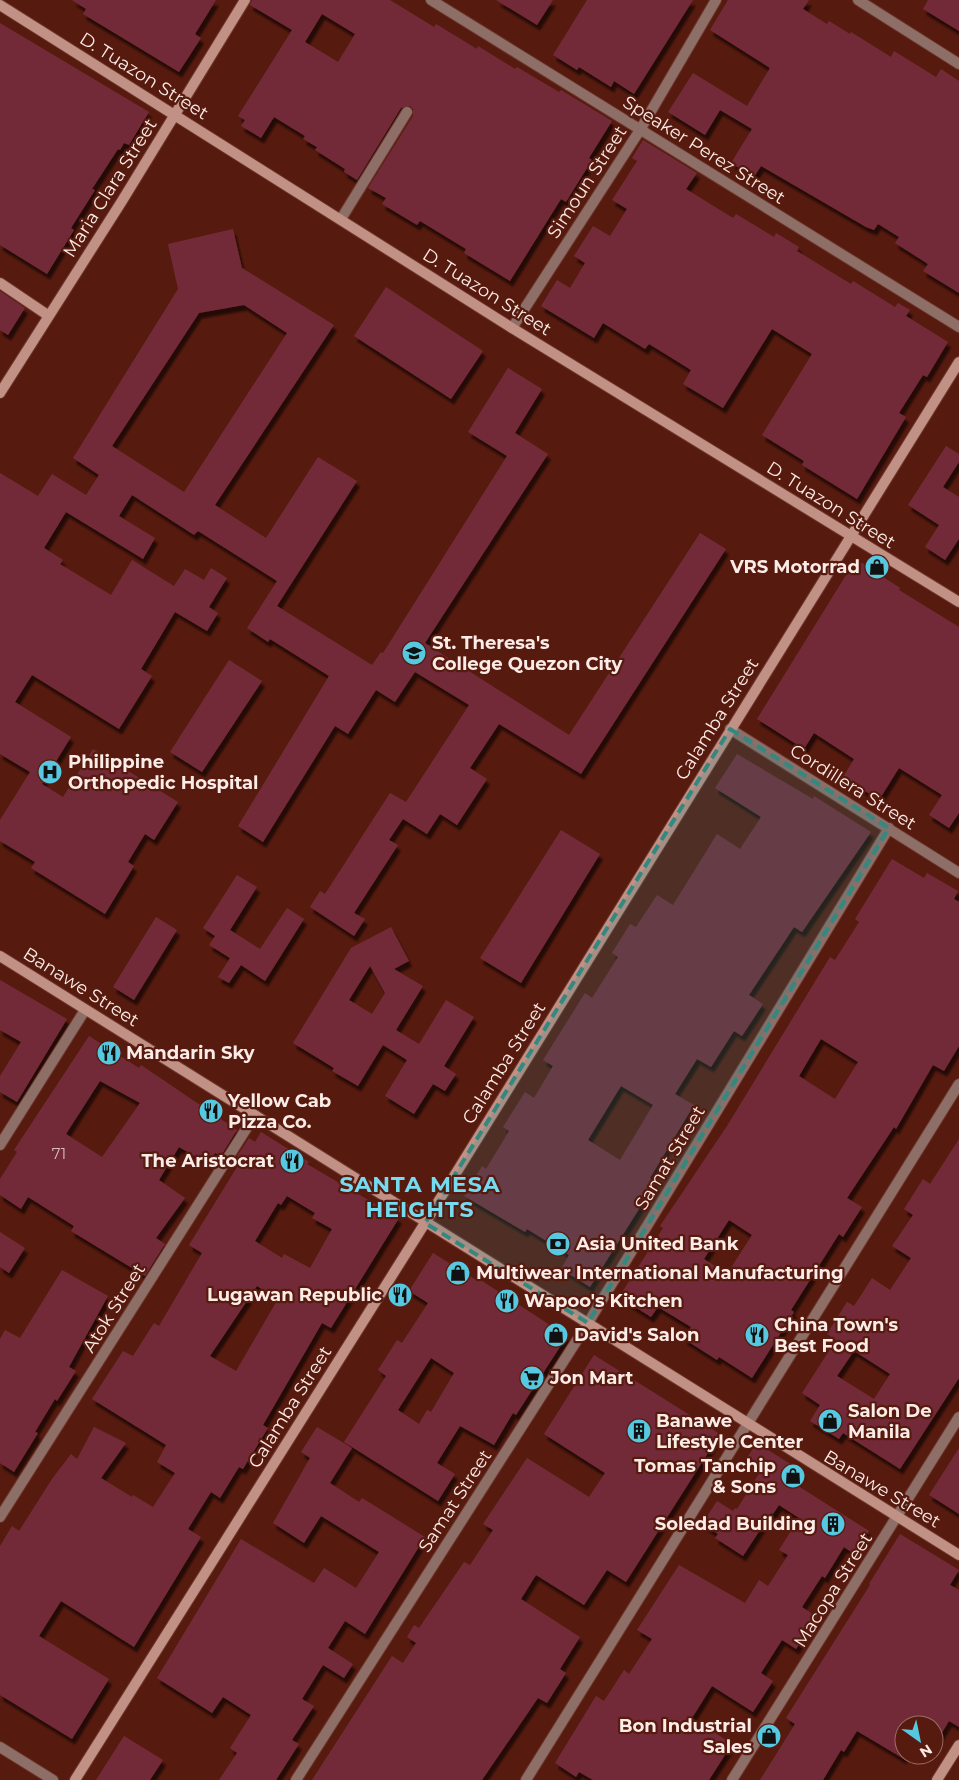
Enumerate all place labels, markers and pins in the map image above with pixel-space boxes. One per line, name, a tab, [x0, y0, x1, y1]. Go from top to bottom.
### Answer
shop icon: VRS Motorrad	[864, 554, 890, 580]
place label: VRS Motorrad	[729, 556, 860, 578]
place label: St. Theresa's College Quezon City	[432, 632, 622, 675]
school or university icon: St. Theresa's College Quezon City	[401, 640, 427, 666]
place label: Philippine Orthopedic Hospital	[68, 751, 259, 794]
hospital icon: Philippine Orthopedic Hospital	[37, 759, 63, 785]
restaurant icon: Mandarin Sky	[96, 1040, 122, 1066]
place label: Mandarin Sky	[126, 1042, 255, 1064]
place label: Yellow Cab Pizza Co.	[227, 1090, 331, 1133]
restaurant icon: Yellow Cab Pizza Co.	[198, 1098, 224, 1124]
restaurant icon: The Aristocrat	[279, 1148, 305, 1174]
place label: The Aristocrat	[142, 1150, 274, 1172]
bank icon: Asia United Bank	[545, 1231, 571, 1257]
place label: Asia United Bank	[575, 1233, 739, 1255]
shop icon: Multiwear International Manufacturing	[445, 1260, 471, 1286]
place label: Multiwear International Manufacturing	[476, 1262, 844, 1284]
restaurant icon: Lugawan Republic	[387, 1282, 413, 1308]
place label: Lugawan Republic	[207, 1284, 382, 1306]
restaurant icon: Wapoo's Kitchen	[494, 1288, 520, 1314]
place label: Wapoo's Kitchen	[524, 1290, 683, 1312]
place label: China Town's Best Food	[774, 1314, 899, 1357]
shop icon: David's Salon	[543, 1322, 569, 1348]
restaurant icon: China Town's Best Food	[744, 1322, 770, 1348]
place label: David's Salon	[574, 1324, 699, 1346]
supermarket icon: Jon Mart	[519, 1365, 545, 1391]
place label: Jon Mart	[549, 1367, 633, 1389]
place label: Salon De Manila	[848, 1400, 932, 1443]
shop icon: Salon De Manila	[817, 1408, 843, 1434]
place label: Banawe Lifestyle Center	[656, 1410, 803, 1453]
building icon: Banawe Lifestyle Center	[626, 1418, 652, 1444]
place label: Tomas Tanchip & Sons	[634, 1455, 776, 1498]
shop icon: Tomas Tanchip & Sons	[780, 1463, 806, 1489]
building icon: Soledad Building	[820, 1511, 846, 1537]
place label: Soledad Building	[655, 1513, 816, 1535]
place label: Bon Industrial Sales	[619, 1715, 752, 1758]
shop icon: Bon Industrial Sales	[756, 1723, 782, 1749]

